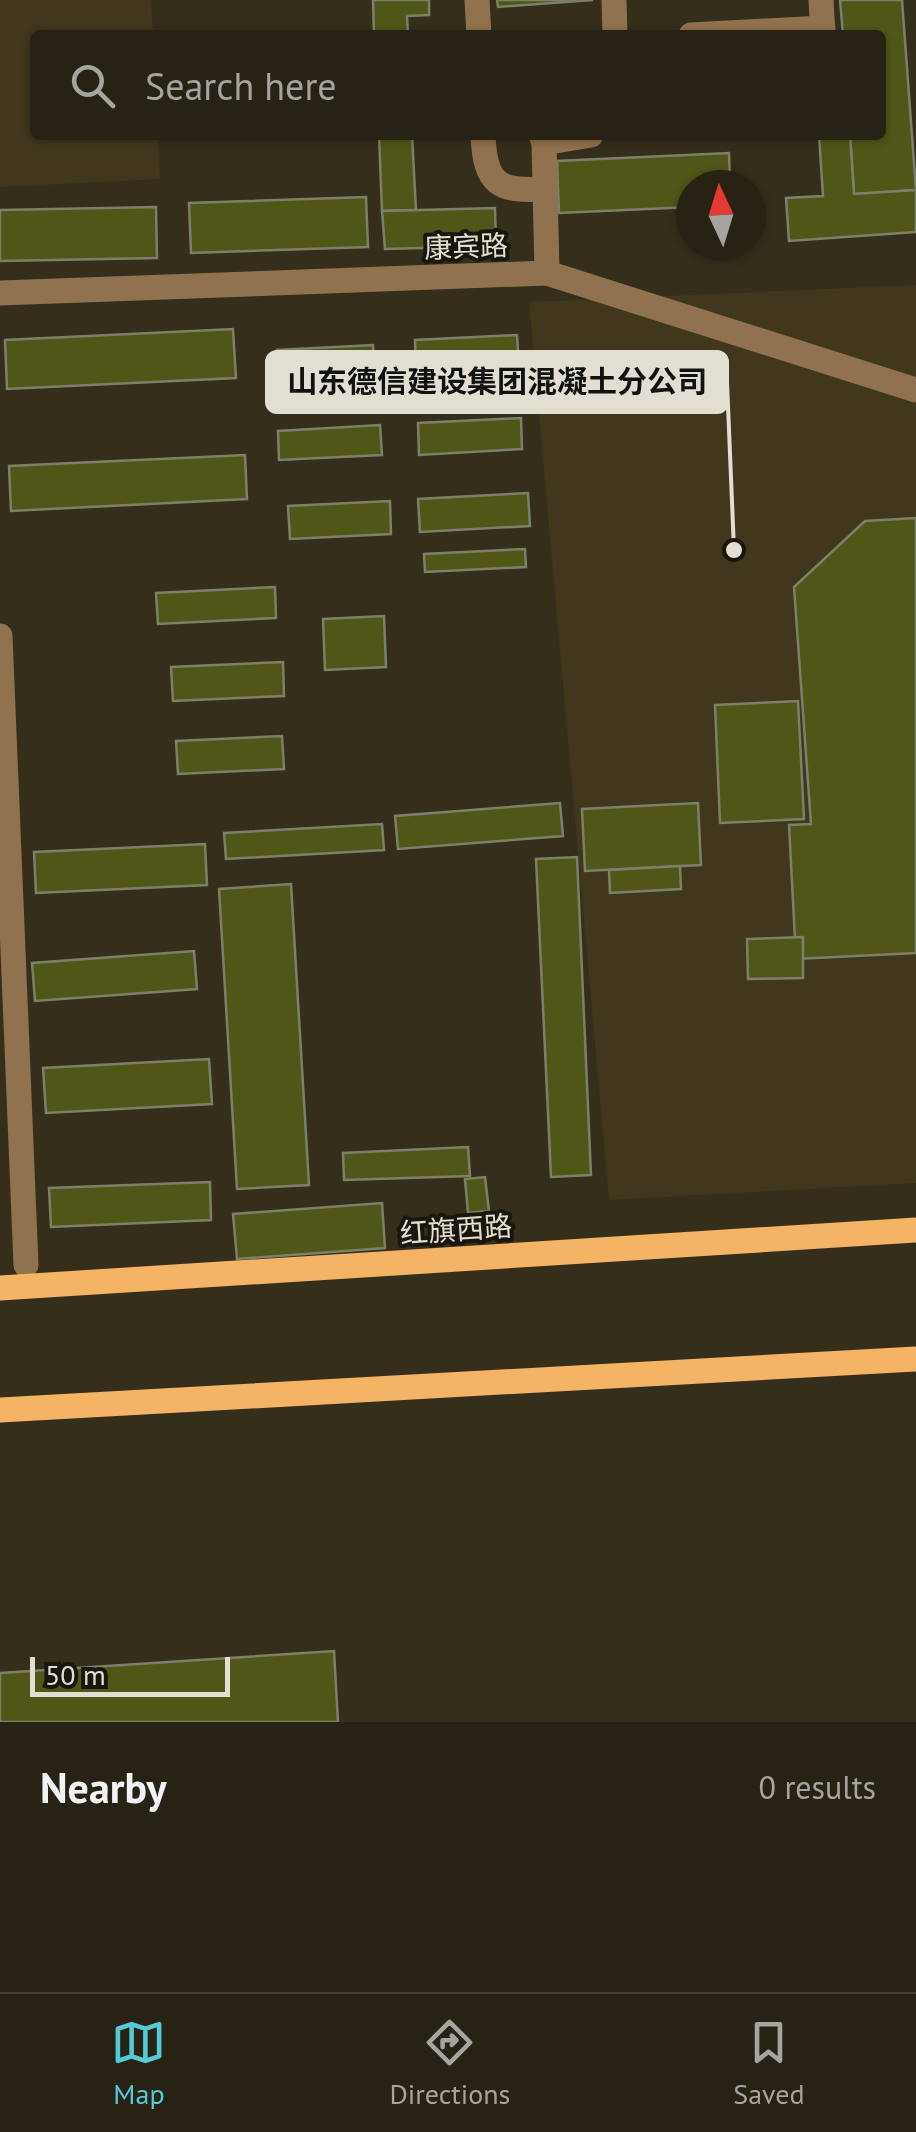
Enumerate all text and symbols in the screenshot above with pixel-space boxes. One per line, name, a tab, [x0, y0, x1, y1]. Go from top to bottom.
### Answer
search box	[30, 30, 886, 140]
icon: search	[65, 58, 120, 113]
text: Search here	[145, 61, 337, 110]
north arrow	[676, 170, 766, 260]
street label: 康宾路	[423, 226, 509, 266]
callout: 山东德信建设集团混凝土分公司	[267, 352, 727, 412]
text: 山东德信建设集团混凝土分公司	[287, 361, 707, 400]
street label: 红旗西路	[399, 1207, 513, 1251]
scale bar	[30, 1652, 230, 1696]
text: 50 m	[45, 1656, 106, 1693]
text: Nearby	[40, 1760, 167, 1815]
text: 0 results	[758, 1766, 876, 1808]
tab: Map	[111, 2015, 166, 2112]
tab: Directions	[389, 2015, 510, 2112]
tab: Saved	[733, 2015, 805, 2112]

